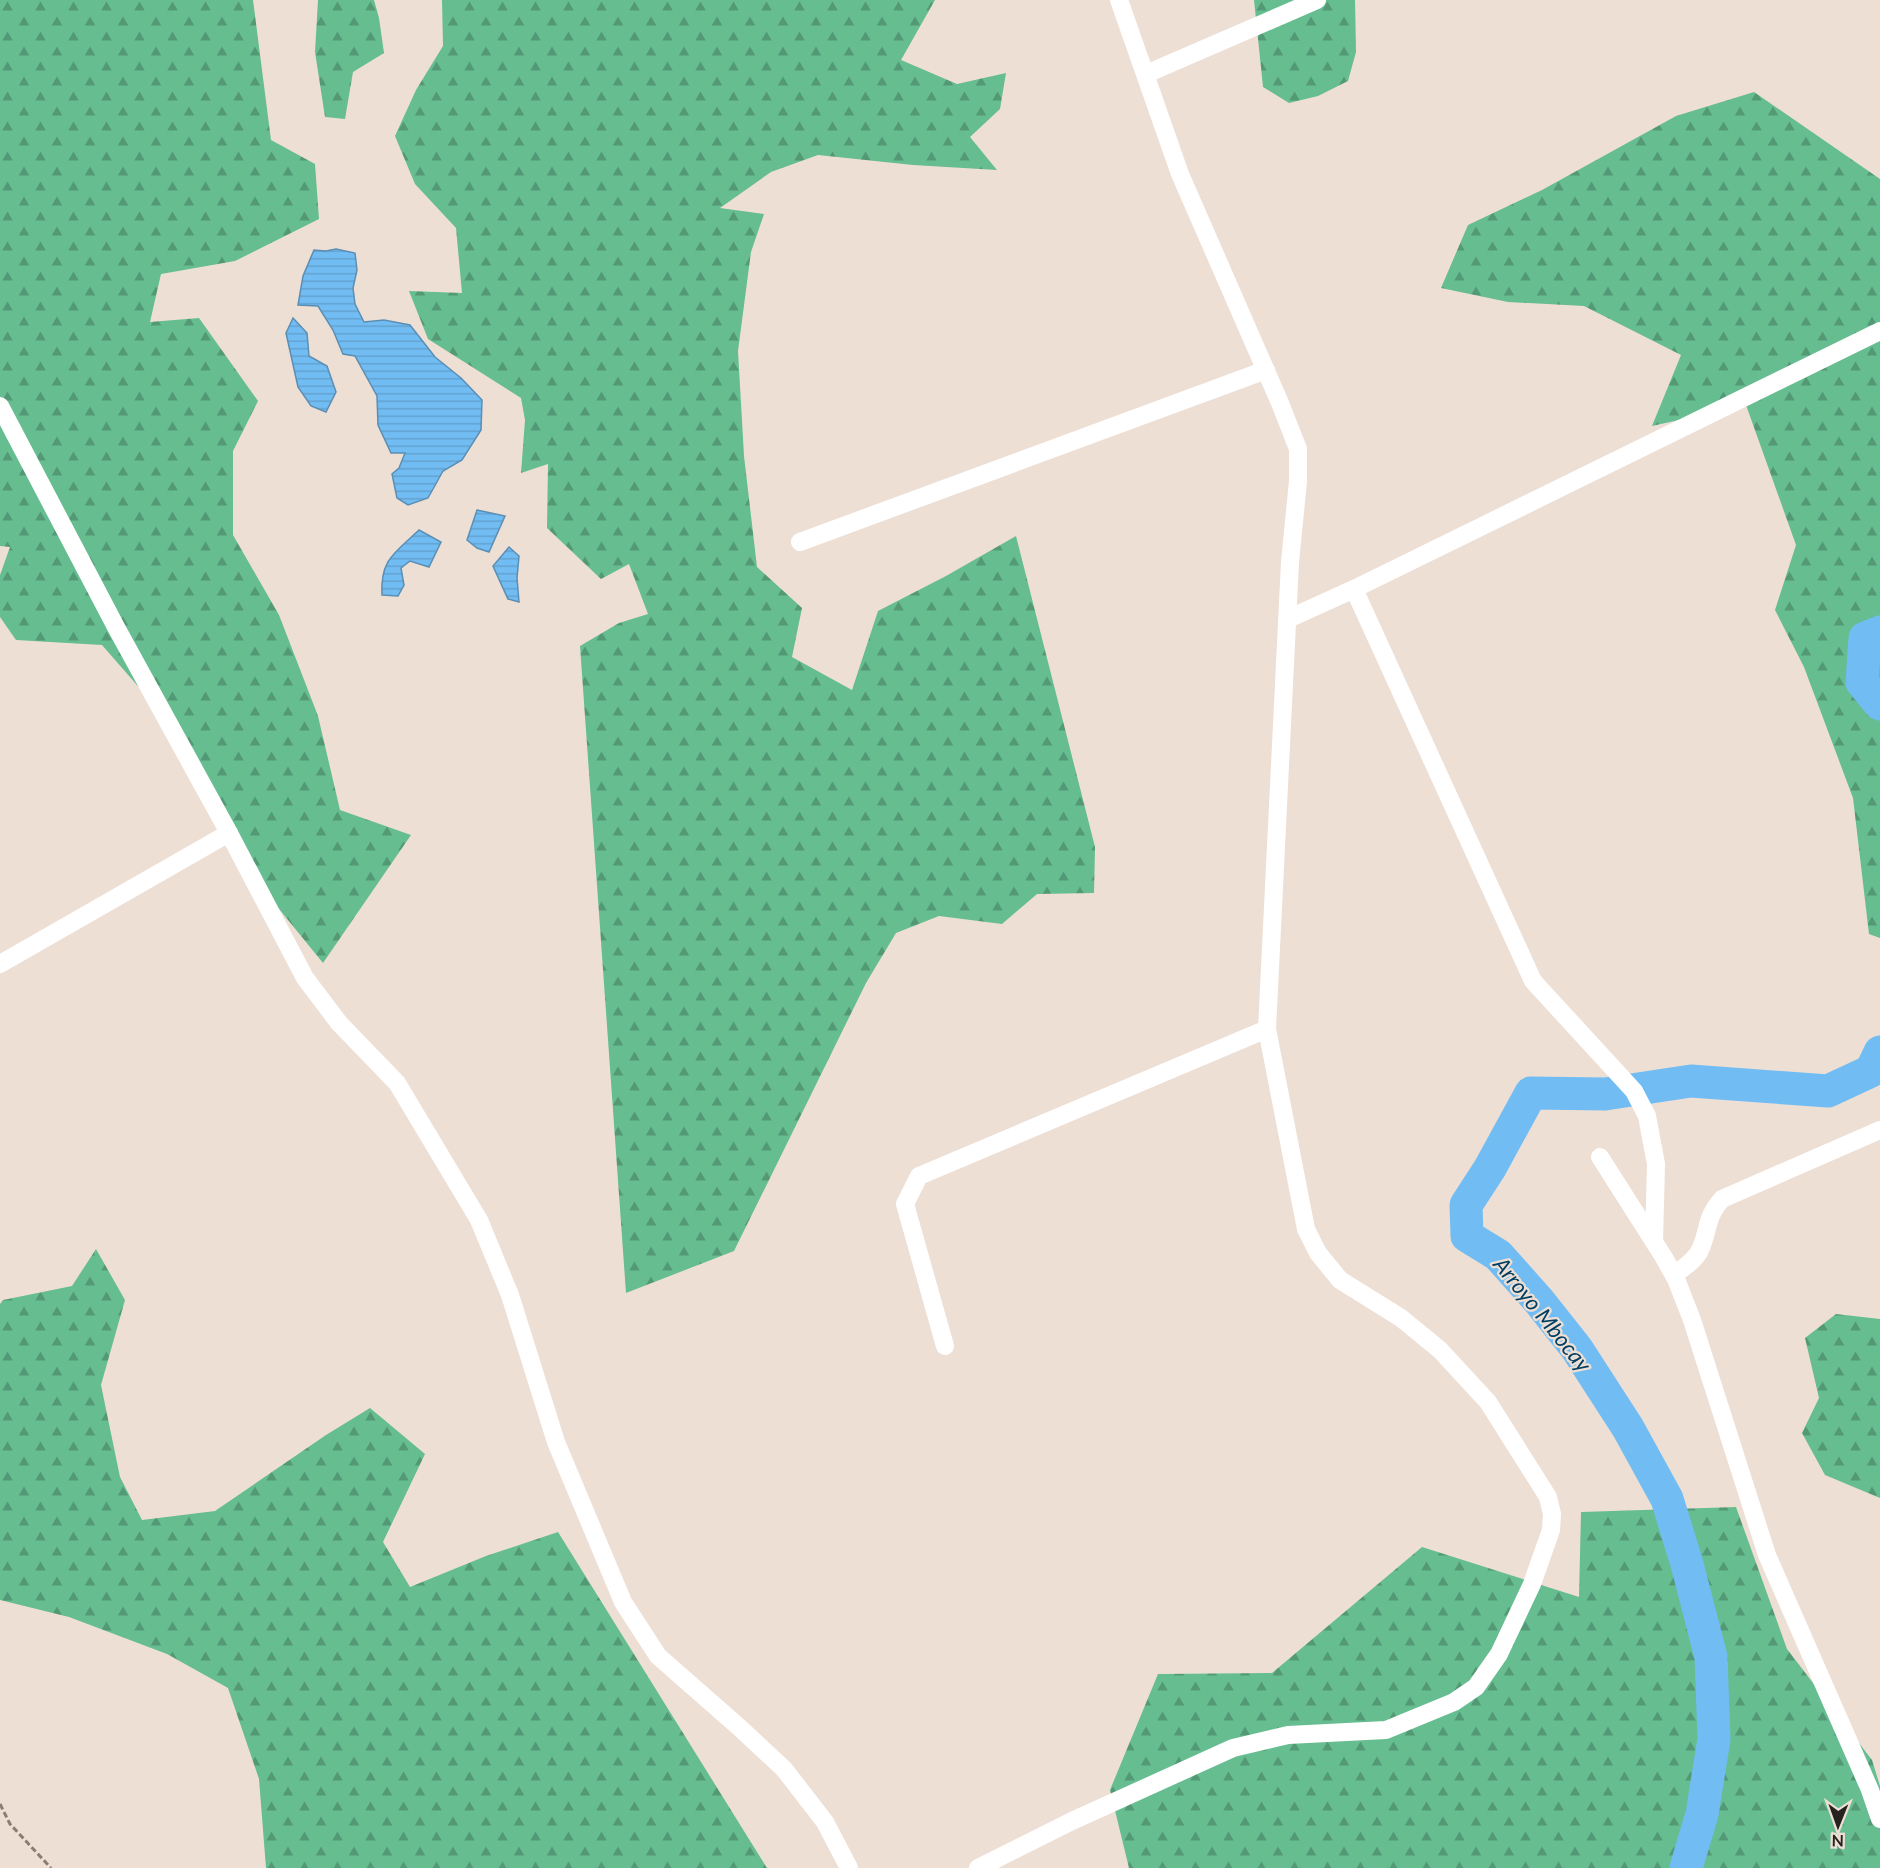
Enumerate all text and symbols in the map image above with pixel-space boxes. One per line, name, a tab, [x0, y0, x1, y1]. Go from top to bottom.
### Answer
water label: Arroyo Mbocay	[1488, 1250, 1598, 1377]
north arrow	[1808, 1796, 1868, 1856]
text: N	[1831, 1832, 1844, 1851]

